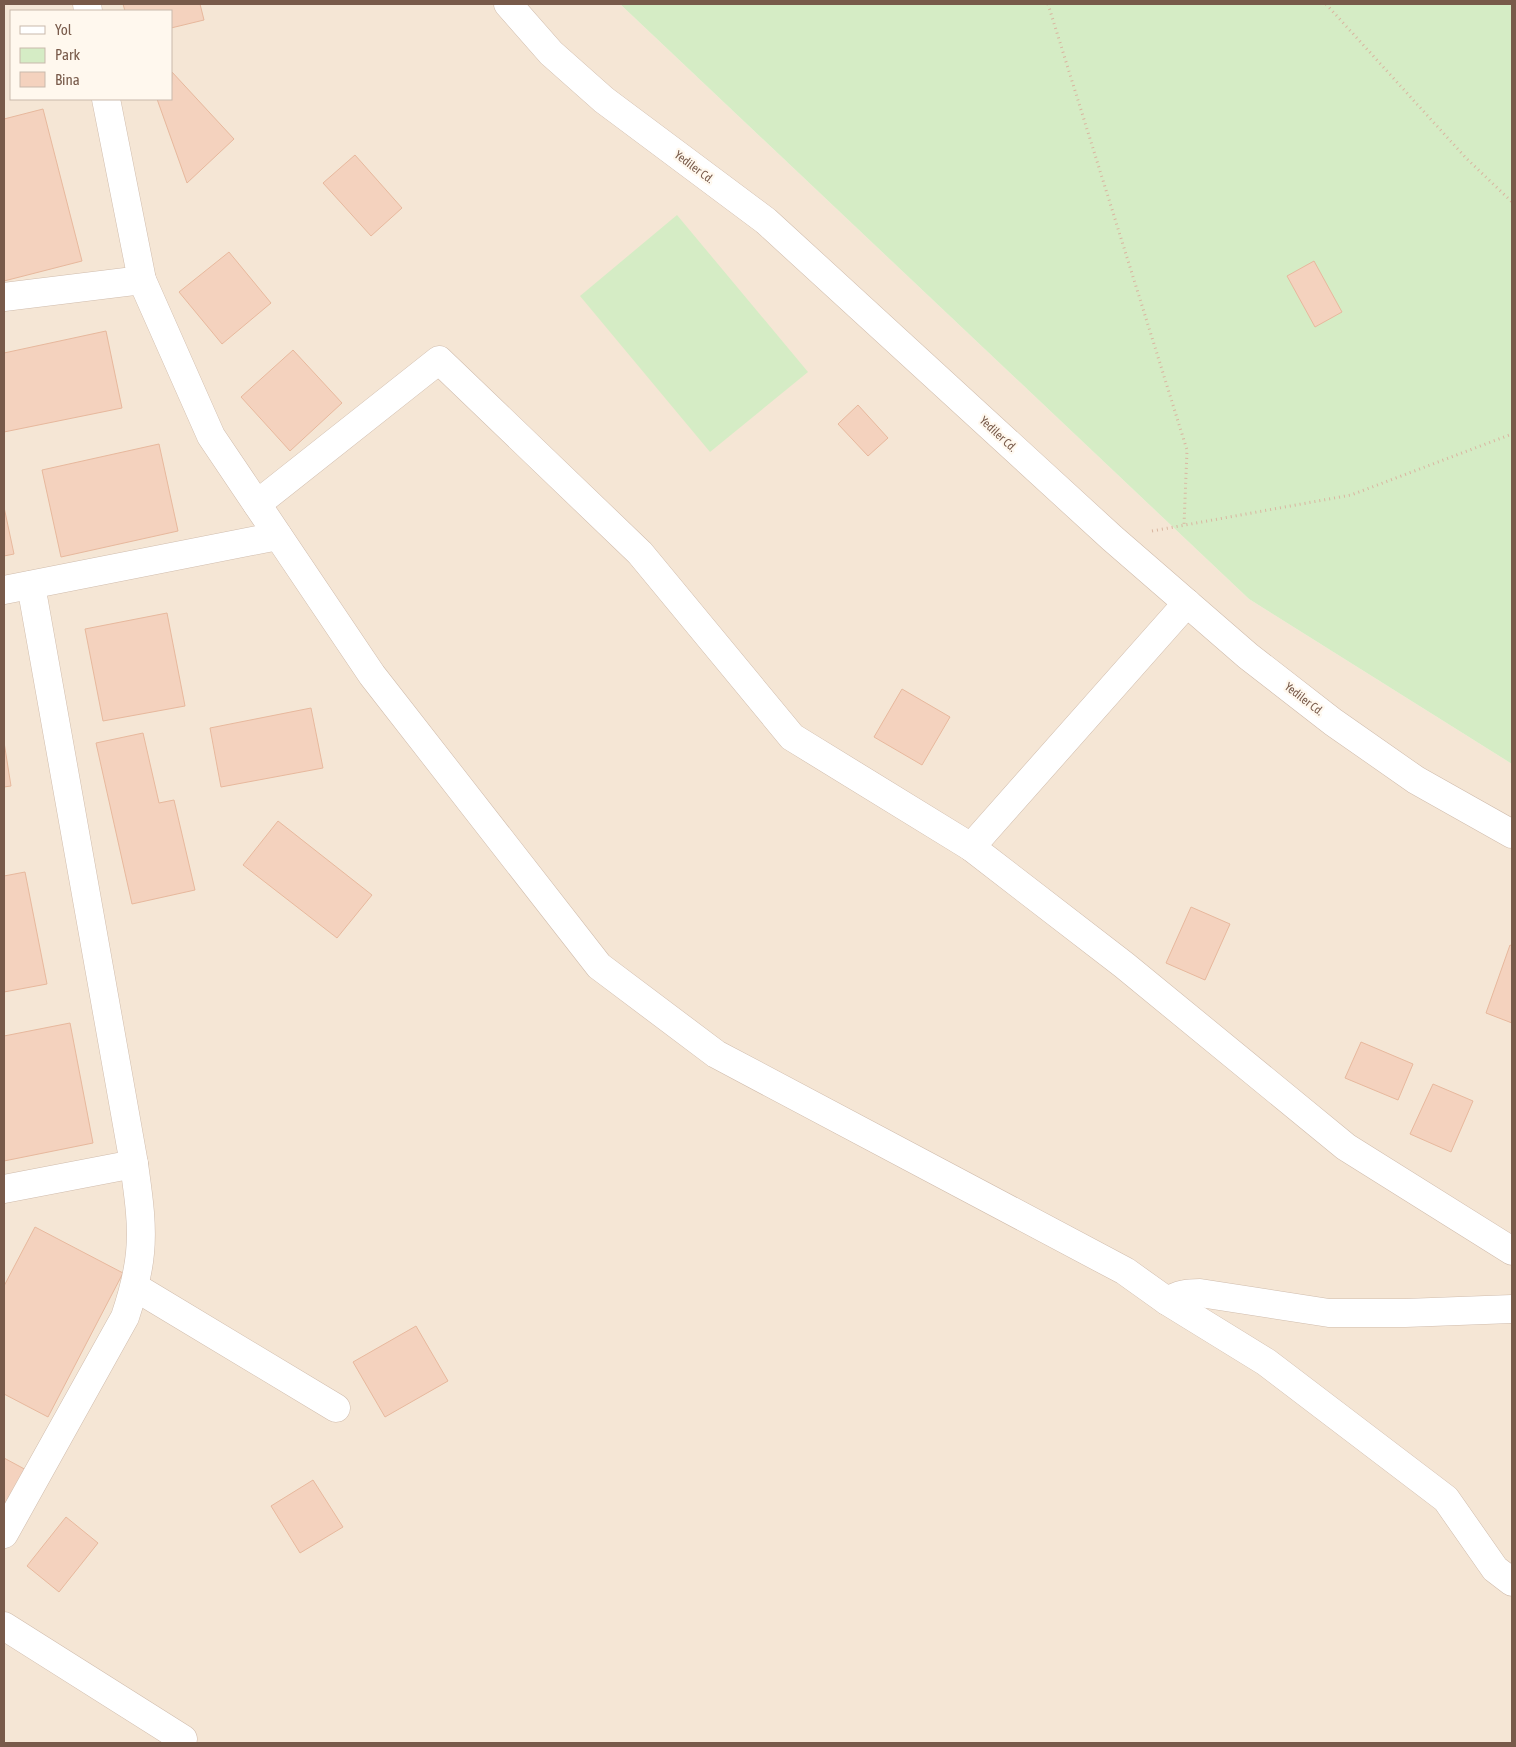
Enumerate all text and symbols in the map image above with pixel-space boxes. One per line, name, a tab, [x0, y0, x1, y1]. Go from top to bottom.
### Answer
legend	[10, 10, 172, 100]
text: Yol	[55, 21, 72, 38]
text: Park	[55, 46, 80, 63]
text: Bina	[55, 71, 80, 88]
street label: Yediler Cd.	[672, 148, 716, 186]
street label: Yediler Cd.	[977, 413, 1019, 455]
street label: Yediler Cd.	[1282, 680, 1326, 718]

